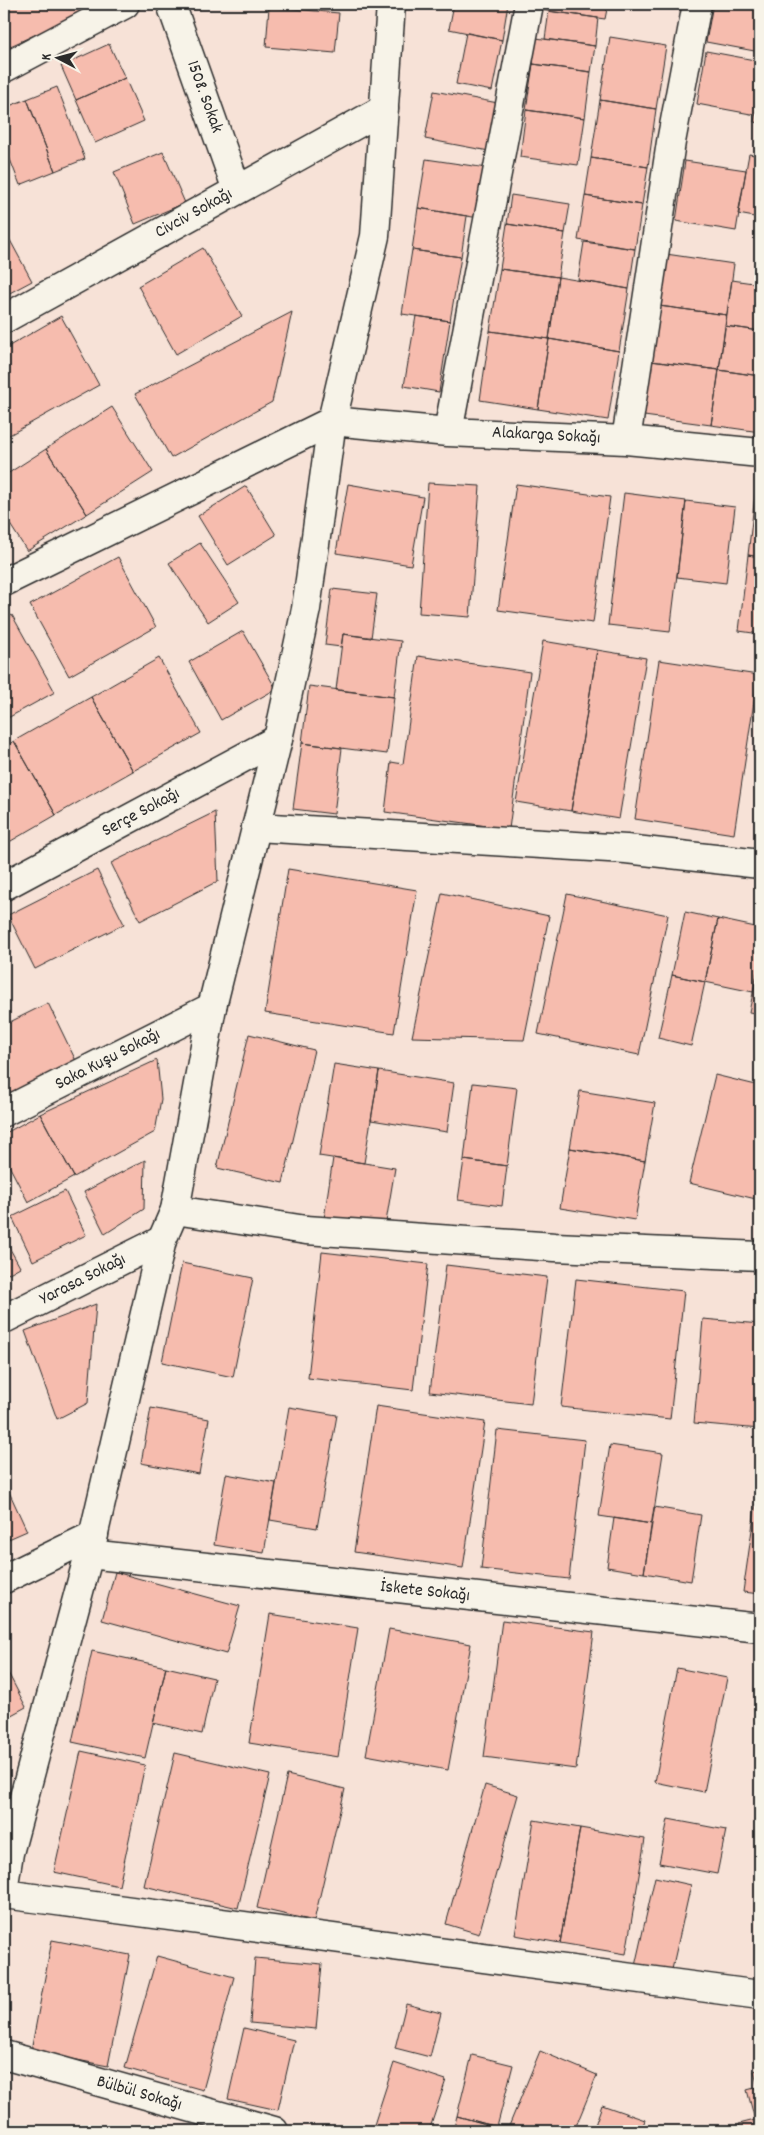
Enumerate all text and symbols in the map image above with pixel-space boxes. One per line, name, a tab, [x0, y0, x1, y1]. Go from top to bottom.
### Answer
north arrow	[32, 32, 82, 82]
text: K	[37, 52, 57, 61]
street label: 1508. Sokak	[179, 57, 229, 137]
street label: Civciv Sokağı	[151, 183, 237, 245]
street label: Alakarga Sokağı	[491, 421, 601, 451]
street label: Serçe Sokağı	[98, 782, 184, 844]
street label: Saka Kuşu Sokağı	[51, 1023, 165, 1097]
street label: Yarasa Sokağı	[36, 1248, 130, 1312]
street label: İskete Sokağı	[379, 1575, 471, 1609]
street label: Bülbül Sokağı	[93, 2070, 185, 2118]

